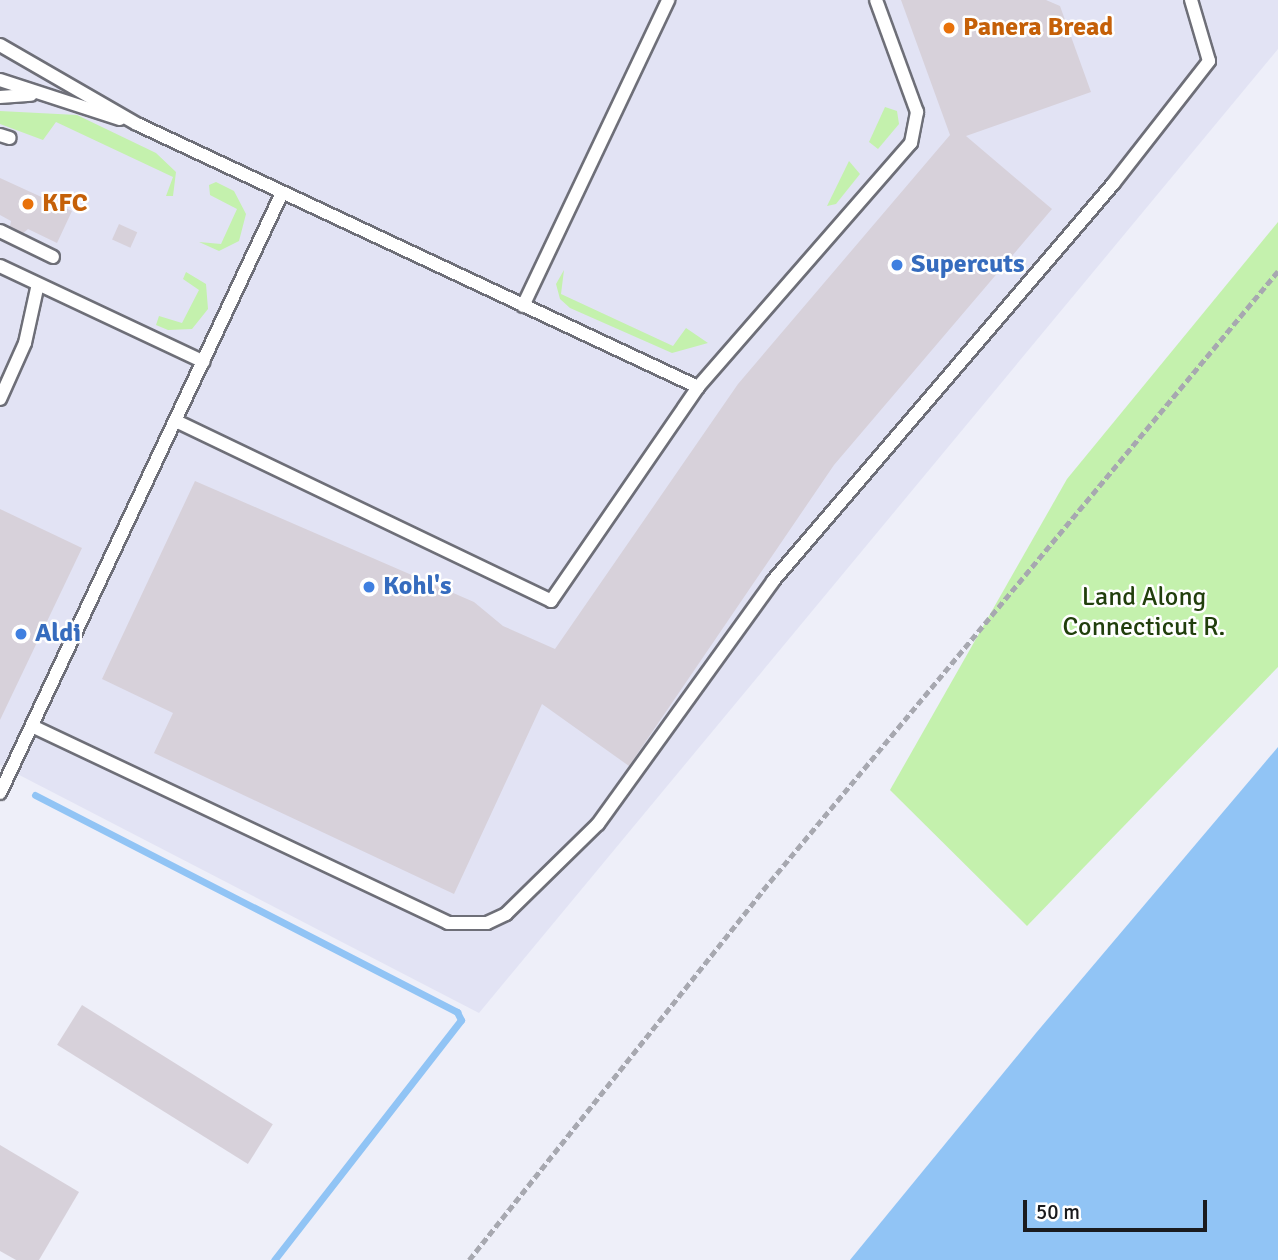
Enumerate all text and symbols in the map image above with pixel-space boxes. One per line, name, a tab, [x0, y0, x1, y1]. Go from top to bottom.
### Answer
place label: Panera Bread	[963, 12, 1113, 44]
marker: Panera Bread	[941, 20, 957, 36]
place label: KFC	[42, 188, 88, 220]
marker: KFC	[20, 196, 36, 212]
place label: Supercuts	[911, 249, 1024, 281]
marker: Supercuts	[889, 257, 905, 273]
place label: Kohl's	[383, 571, 451, 603]
marker: Kohl's	[361, 579, 377, 595]
park label: Land Along Connecticut R.	[1063, 582, 1225, 644]
place label: Aldi	[35, 618, 81, 650]
marker: Aldi	[13, 626, 29, 642]
scale bar	[1026, 1186, 1210, 1230]
text: 50 m	[1036, 1199, 1080, 1225]

